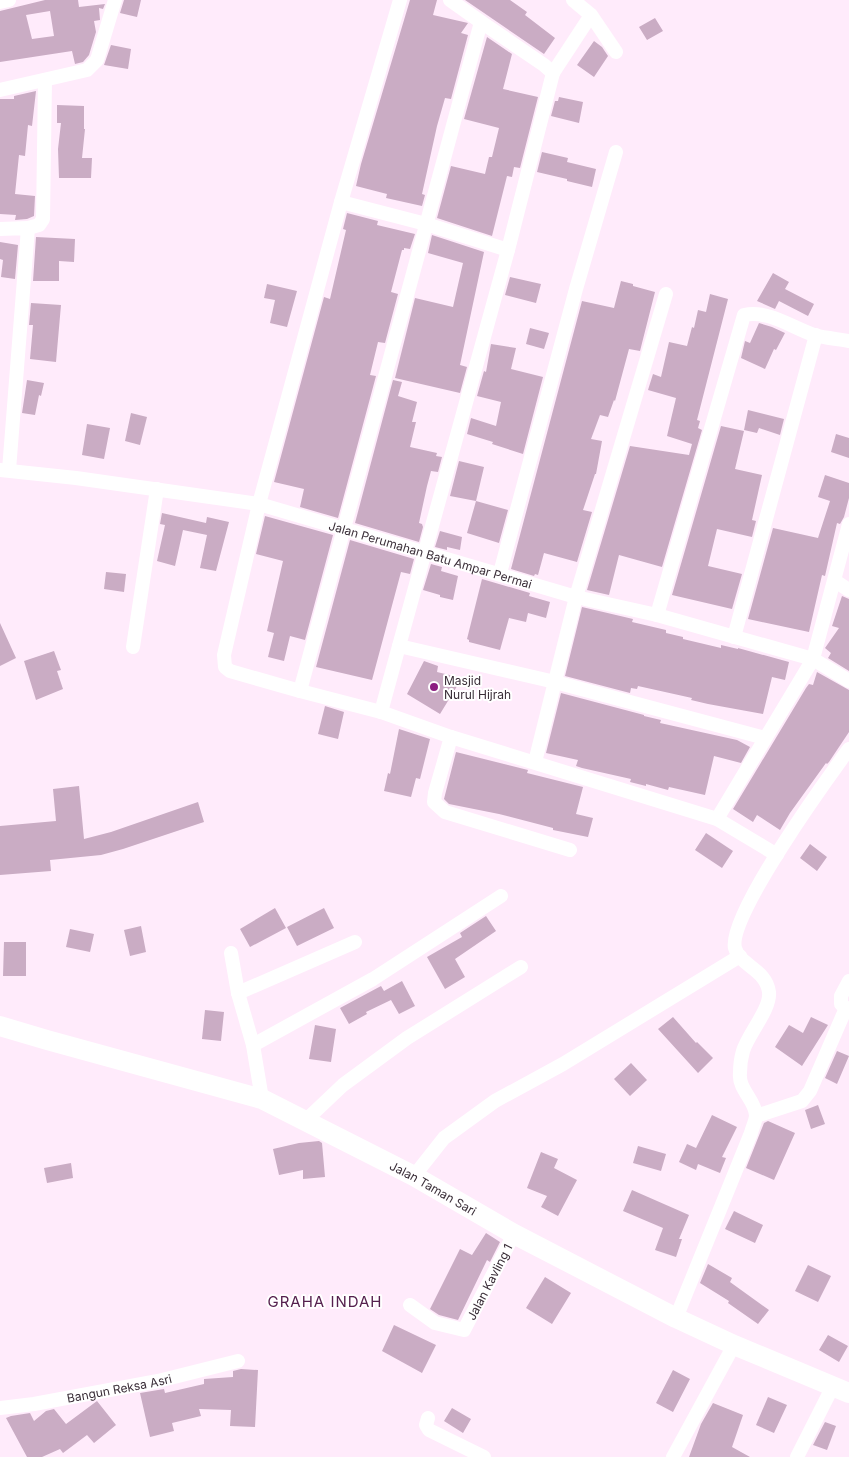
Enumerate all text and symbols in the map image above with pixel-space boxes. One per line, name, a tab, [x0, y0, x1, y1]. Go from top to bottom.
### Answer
street label: Jalan Perumahan Batu Ampar Permai	[327, 517, 534, 591]
place label: Masjid Nurul Hijrah	[444, 673, 511, 702]
marker: Masjid Nurul Hijrah	[428, 681, 440, 693]
street label: Jalan Taman Sari	[387, 1158, 479, 1218]
street label: Jalan Kavling 1	[463, 1241, 515, 1322]
district label: GRAHA INDAH	[267, 1292, 383, 1311]
street label: Bangun Reksa Asri	[66, 1370, 173, 1405]

